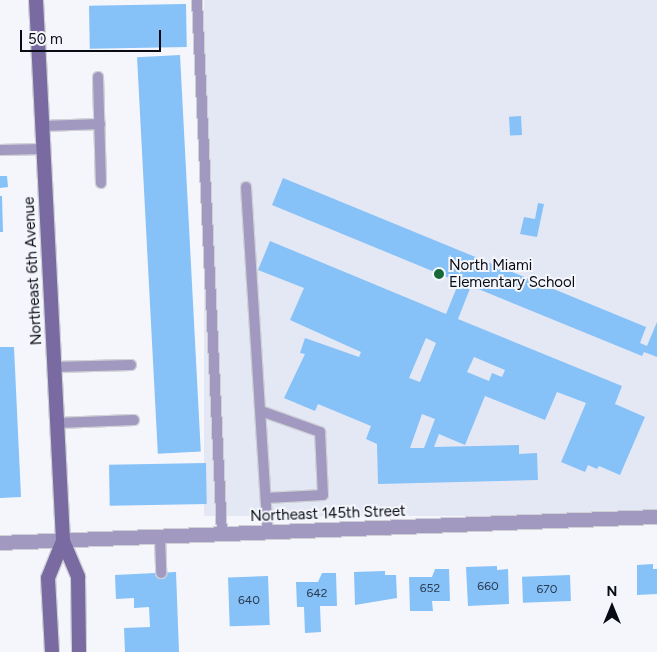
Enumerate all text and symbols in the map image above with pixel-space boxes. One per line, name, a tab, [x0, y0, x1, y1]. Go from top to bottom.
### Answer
scale bar	[22, 20, 164, 52]
text: 50 m	[28, 30, 63, 48]
street label: Northeast 6th Avenue	[20, 196, 46, 346]
place label: North Miami Elementary School	[449, 256, 575, 291]
marker: North Miami Elementary School	[433, 268, 445, 280]
street label: Northeast 145th Street	[250, 502, 406, 526]
house number: 660	[477, 580, 499, 594]
house number: 652	[420, 582, 440, 596]
north arrow	[587, 582, 637, 632]
house number: 670	[537, 583, 557, 597]
text: N	[607, 583, 617, 600]
house number: 642	[307, 587, 327, 601]
house number: 640	[238, 594, 260, 608]

